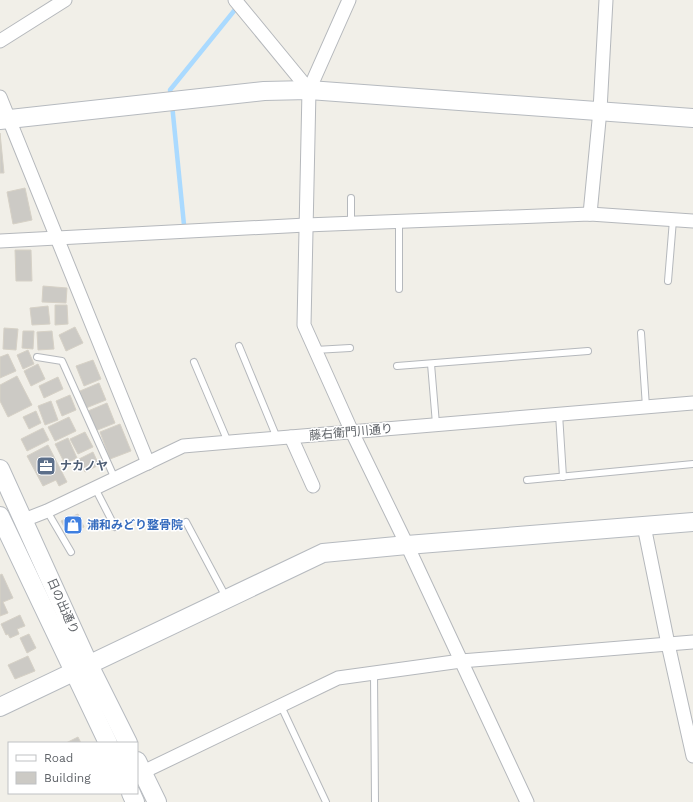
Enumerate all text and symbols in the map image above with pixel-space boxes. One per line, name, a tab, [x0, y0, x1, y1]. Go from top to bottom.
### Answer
street label: 藤右衛門川通り	[309, 421, 393, 443]
office icon: ナカノヤ	[35, 455, 57, 477]
place label: ナカノヤ	[60, 459, 108, 473]
shop icon: 浦和みどり整骨院	[62, 514, 84, 536]
place label: 浦和みどり整骨院	[87, 518, 183, 532]
street label: 日の出通り	[44, 576, 82, 636]
legend	[8, 742, 138, 794]
text: Road	[44, 751, 73, 765]
text: Building	[44, 771, 91, 785]

